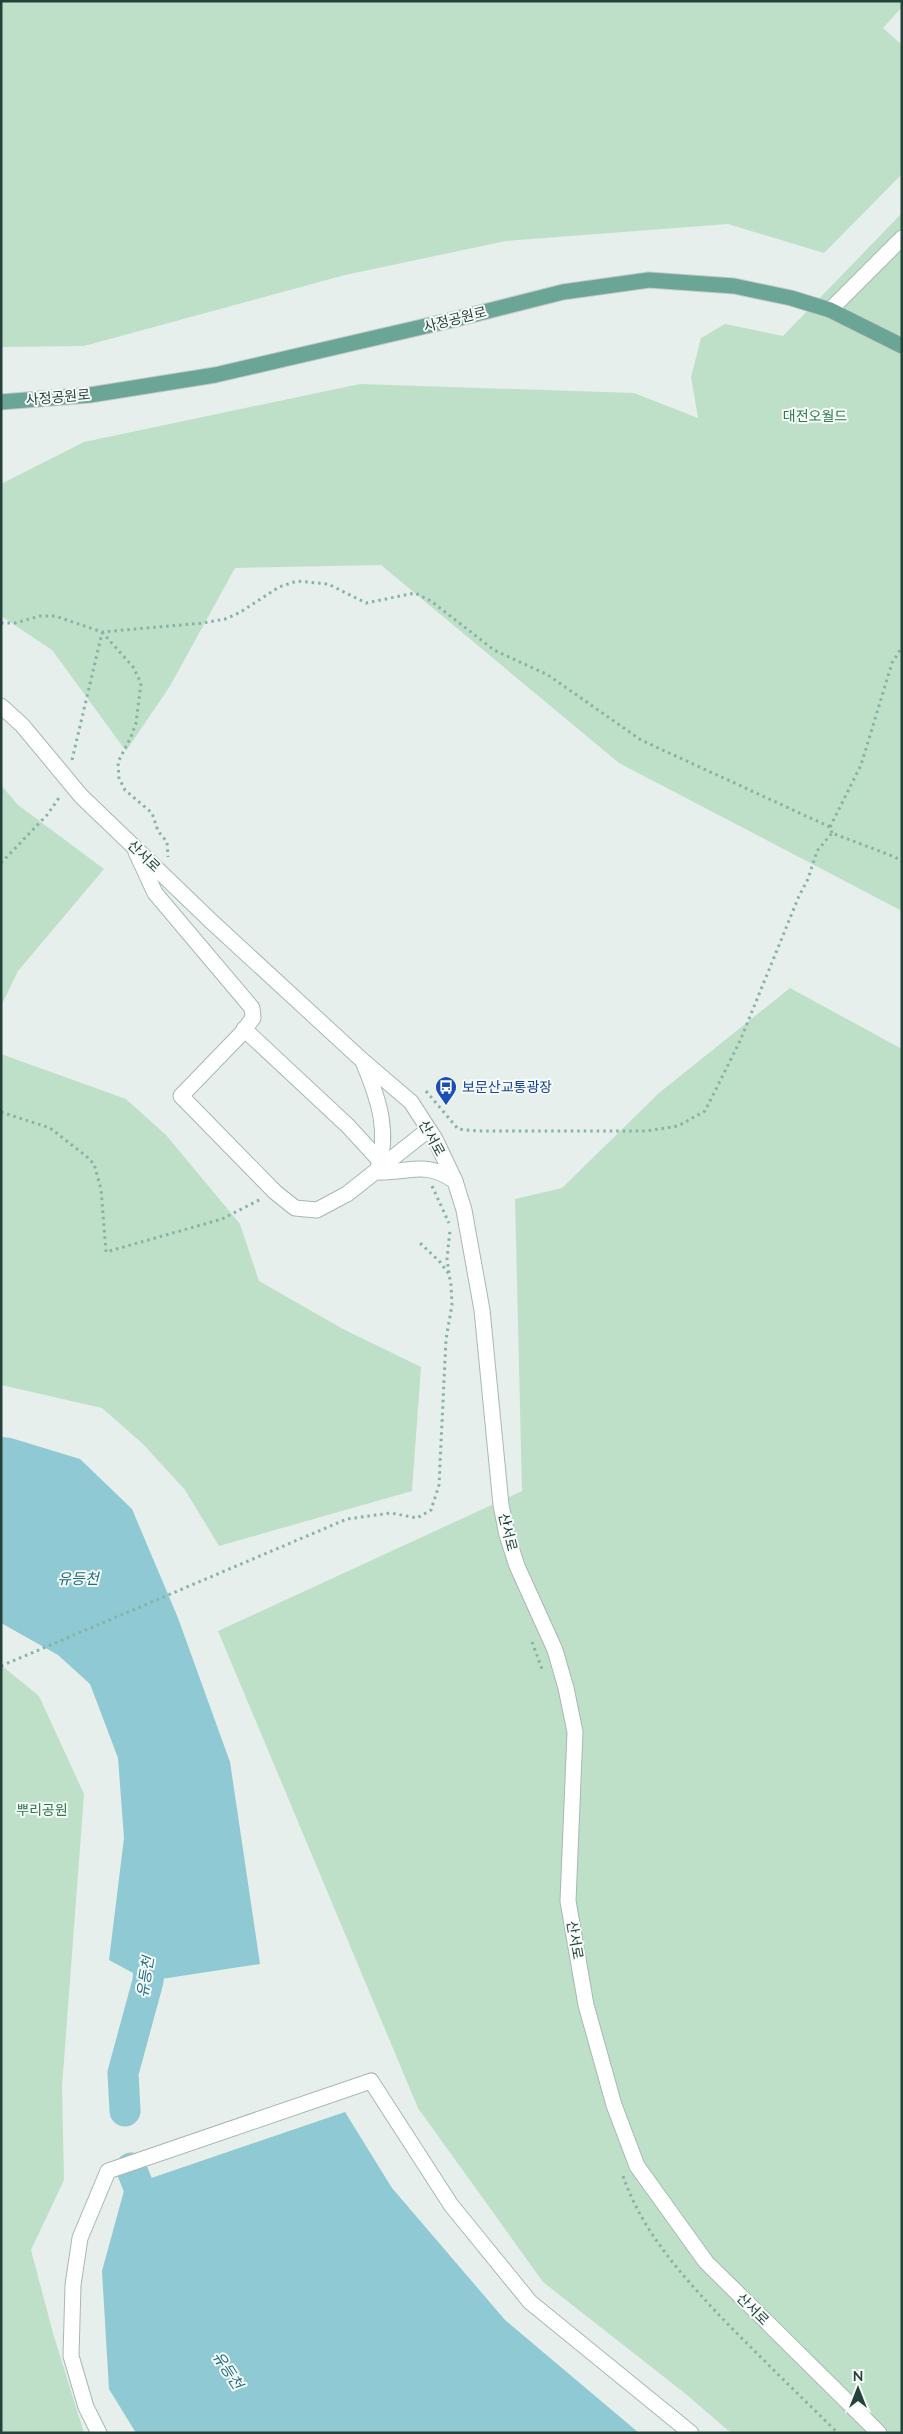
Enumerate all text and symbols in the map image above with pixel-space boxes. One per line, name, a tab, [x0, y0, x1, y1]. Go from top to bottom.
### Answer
street label: 사정공원로	[422, 302, 489, 336]
street label: 사정공원로	[25, 385, 91, 409]
park label: 대전오월드	[783, 407, 847, 425]
street label: 산서로	[124, 836, 164, 876]
bus stop icon: 보문산교통광장	[434, 1075, 458, 1106]
place label: 보문산교통광장	[462, 1078, 552, 1096]
street label: 산서로	[415, 1117, 449, 1159]
street label: 산서로	[495, 1511, 521, 1553]
water label: 유등천	[57, 1569, 101, 1588]
park label: 뿌리공원	[16, 1801, 68, 1819]
street label: 산서로	[563, 1919, 587, 1961]
water label: 유등천	[132, 1953, 158, 1999]
street label: 산서로	[733, 2289, 773, 2329]
water label: 유등천	[209, 2347, 248, 2394]
north arrow	[833, 2364, 883, 2414]
text: N	[853, 2367, 863, 2385]

